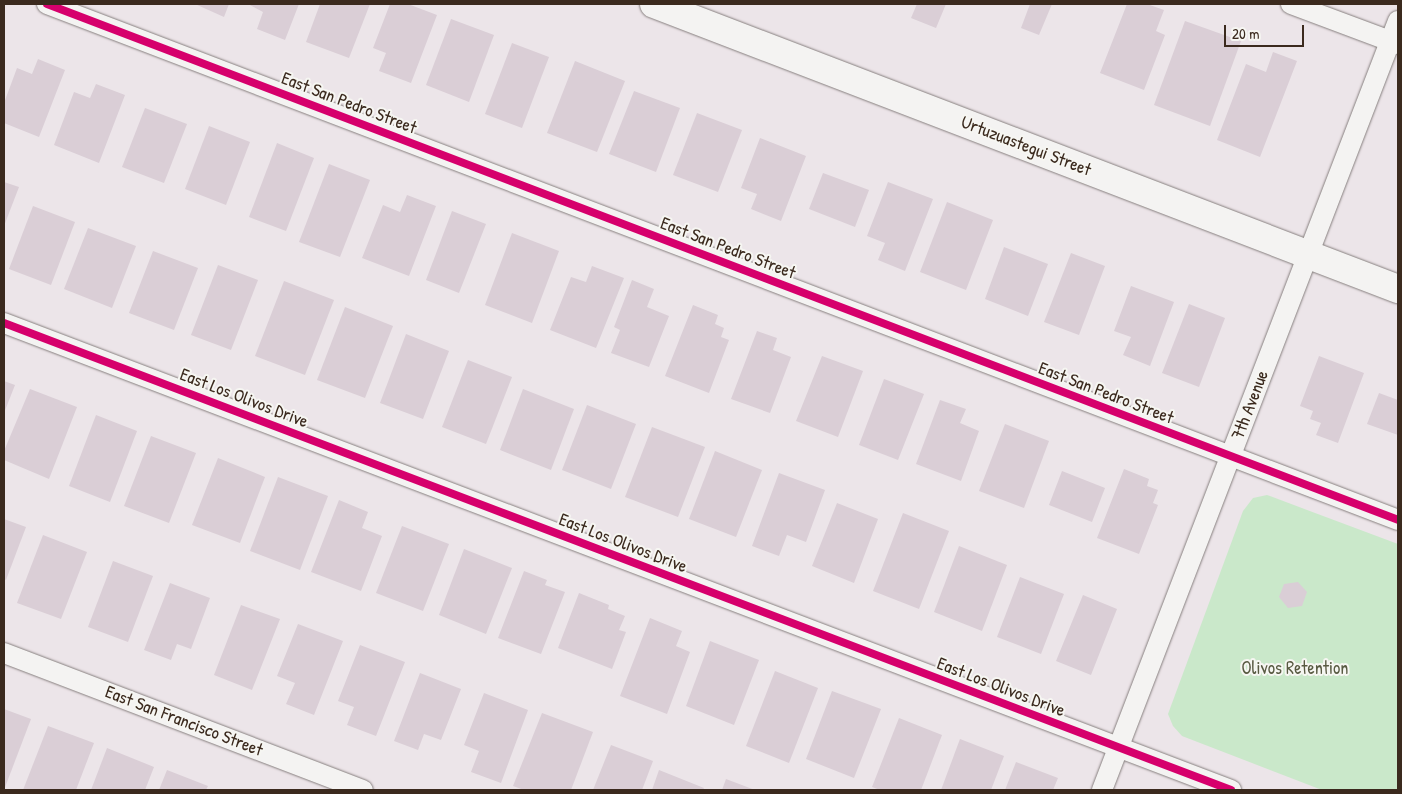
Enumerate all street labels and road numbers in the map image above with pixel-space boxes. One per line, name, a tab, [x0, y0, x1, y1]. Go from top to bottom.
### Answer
street label: East San Pedro Street	[278, 67, 420, 139]
street label: Urtuzuastegui Street	[958, 111, 1094, 181]
street label: East San Pedro Street	[657, 212, 799, 284]
street label: East San Pedro Street	[1035, 357, 1177, 429]
street label: East Los Olivos Drive	[177, 364, 311, 432]
street label: 7th Avenue	[1227, 367, 1273, 443]
street label: East Los Olivos Drive	[556, 509, 690, 577]
street label: East Los Olivos Drive	[934, 653, 1068, 721]
street label: East San Francisco Street	[102, 681, 266, 761]

